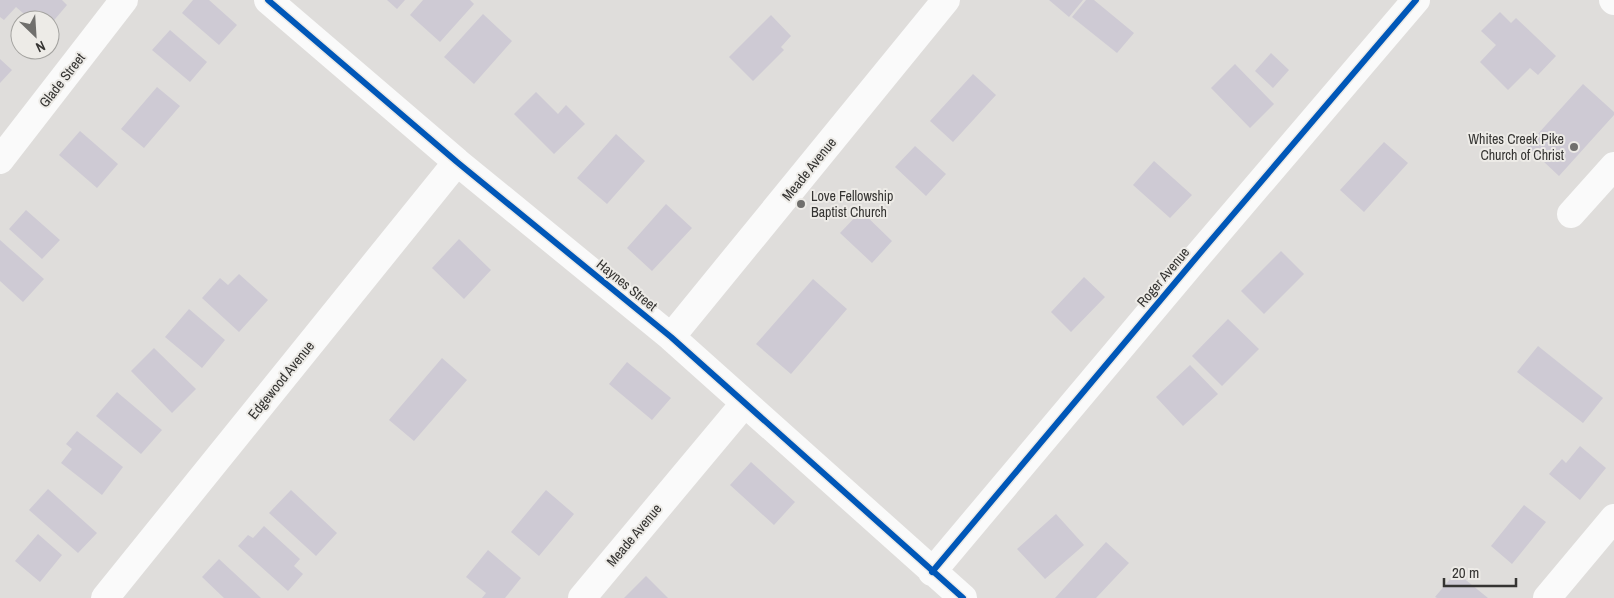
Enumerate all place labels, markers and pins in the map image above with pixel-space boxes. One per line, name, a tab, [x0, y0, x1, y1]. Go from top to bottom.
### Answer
place label: Whites Creek Pike Church of Christ	[1468, 130, 1564, 164]
marker: Whites Creek Pike Church of Christ	[1568, 141, 1580, 153]
place label: Love Fellowship Baptist Church	[811, 187, 893, 221]
marker: Love Fellowship Baptist Church	[795, 198, 807, 210]

